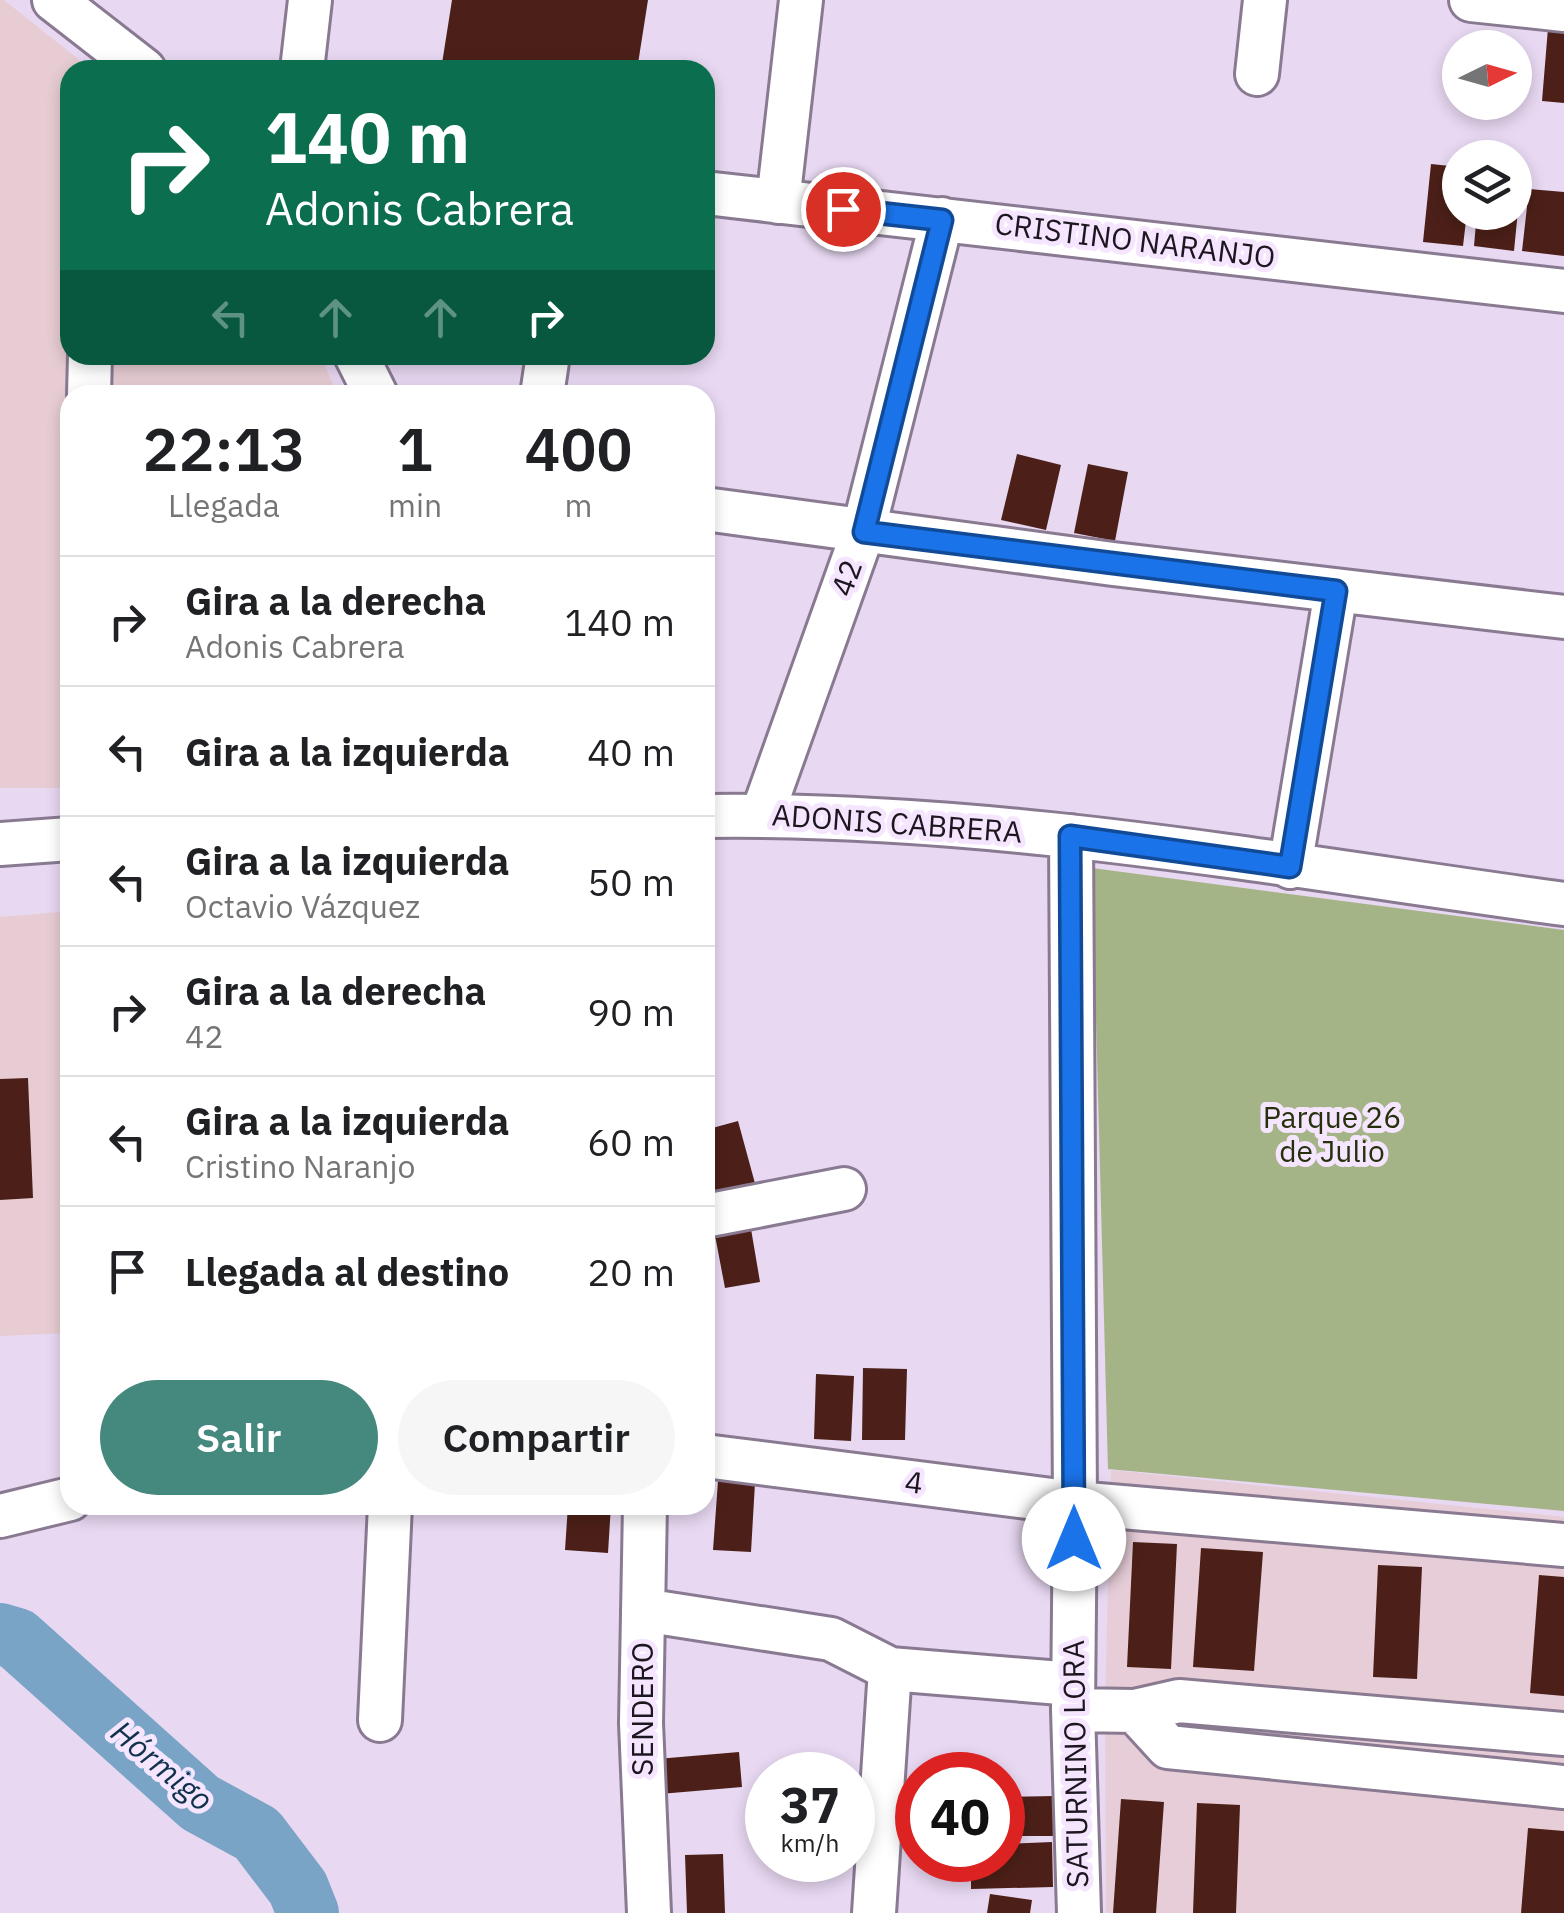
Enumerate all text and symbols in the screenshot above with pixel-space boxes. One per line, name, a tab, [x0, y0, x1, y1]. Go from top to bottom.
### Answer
north arrow	[1442, 30, 1532, 120]
map controls	[1442, 30, 1532, 230]
text: 140 m	[265, 91, 470, 182]
icon: right	[100, 100, 230, 230]
button: layers	[1442, 140, 1532, 230]
pin	[801, 167, 886, 252]
text: Adonis Cabrera	[265, 179, 574, 237]
icon: arrive	[816, 182, 871, 237]
street label: CRISTINO NARANJO	[993, 203, 1278, 276]
icon: left	[203, 290, 258, 345]
icon: ahead	[308, 290, 363, 345]
icon: ahead	[413, 290, 468, 345]
icon: right	[518, 290, 573, 345]
text: 22:13	[142, 409, 306, 488]
text: 1	[397, 409, 433, 488]
text: 400	[525, 409, 633, 488]
text: Llegada	[168, 484, 280, 526]
text: min	[388, 484, 442, 526]
text: m	[565, 484, 593, 526]
street label: 42	[821, 554, 870, 601]
text: Gira a la derecha	[185, 576, 486, 625]
icon: right	[100, 594, 155, 649]
text: 140 m	[564, 597, 675, 646]
text: Adonis Cabrera	[185, 625, 405, 667]
icon: left	[100, 724, 155, 779]
text: Gira a la izquierda	[185, 727, 509, 776]
text: 40 m	[587, 727, 675, 776]
street label: ADONIS CABRERA	[771, 794, 1024, 851]
text: Gira a la izquierda	[185, 836, 509, 885]
icon: left	[100, 854, 155, 909]
text: 50 m	[587, 857, 675, 906]
text: Octavio Vázquez	[185, 885, 420, 927]
text: Gira a la derecha	[185, 966, 486, 1015]
icon: right	[100, 984, 155, 1039]
text: 90 m	[587, 987, 675, 1036]
text: 42	[185, 1015, 223, 1057]
text: Gira a la izquierda	[185, 1096, 509, 1145]
park label: Parque 26 de Julio	[1263, 1097, 1401, 1170]
icon: left	[100, 1114, 155, 1169]
text: 60 m	[587, 1117, 675, 1166]
text: Cristino Naranjo	[185, 1145, 415, 1187]
icon: arrive	[100, 1244, 155, 1299]
text: Llegada al destino	[185, 1247, 509, 1296]
text: 20 m	[587, 1247, 675, 1296]
button: Salir	[100, 1380, 378, 1495]
button: Compartir	[398, 1380, 675, 1495]
street label: 4	[903, 1461, 925, 1502]
position arrow	[1022, 1487, 1126, 1591]
street label: SATURNINO LORA	[1053, 1640, 1096, 1888]
street label: SENDERO	[622, 1642, 661, 1776]
water label: Hórmigo	[103, 1710, 222, 1820]
speed limit sign: 40	[895, 1752, 1025, 1882]
text: 37	[780, 1772, 840, 1837]
text: km/h	[781, 1826, 839, 1859]

